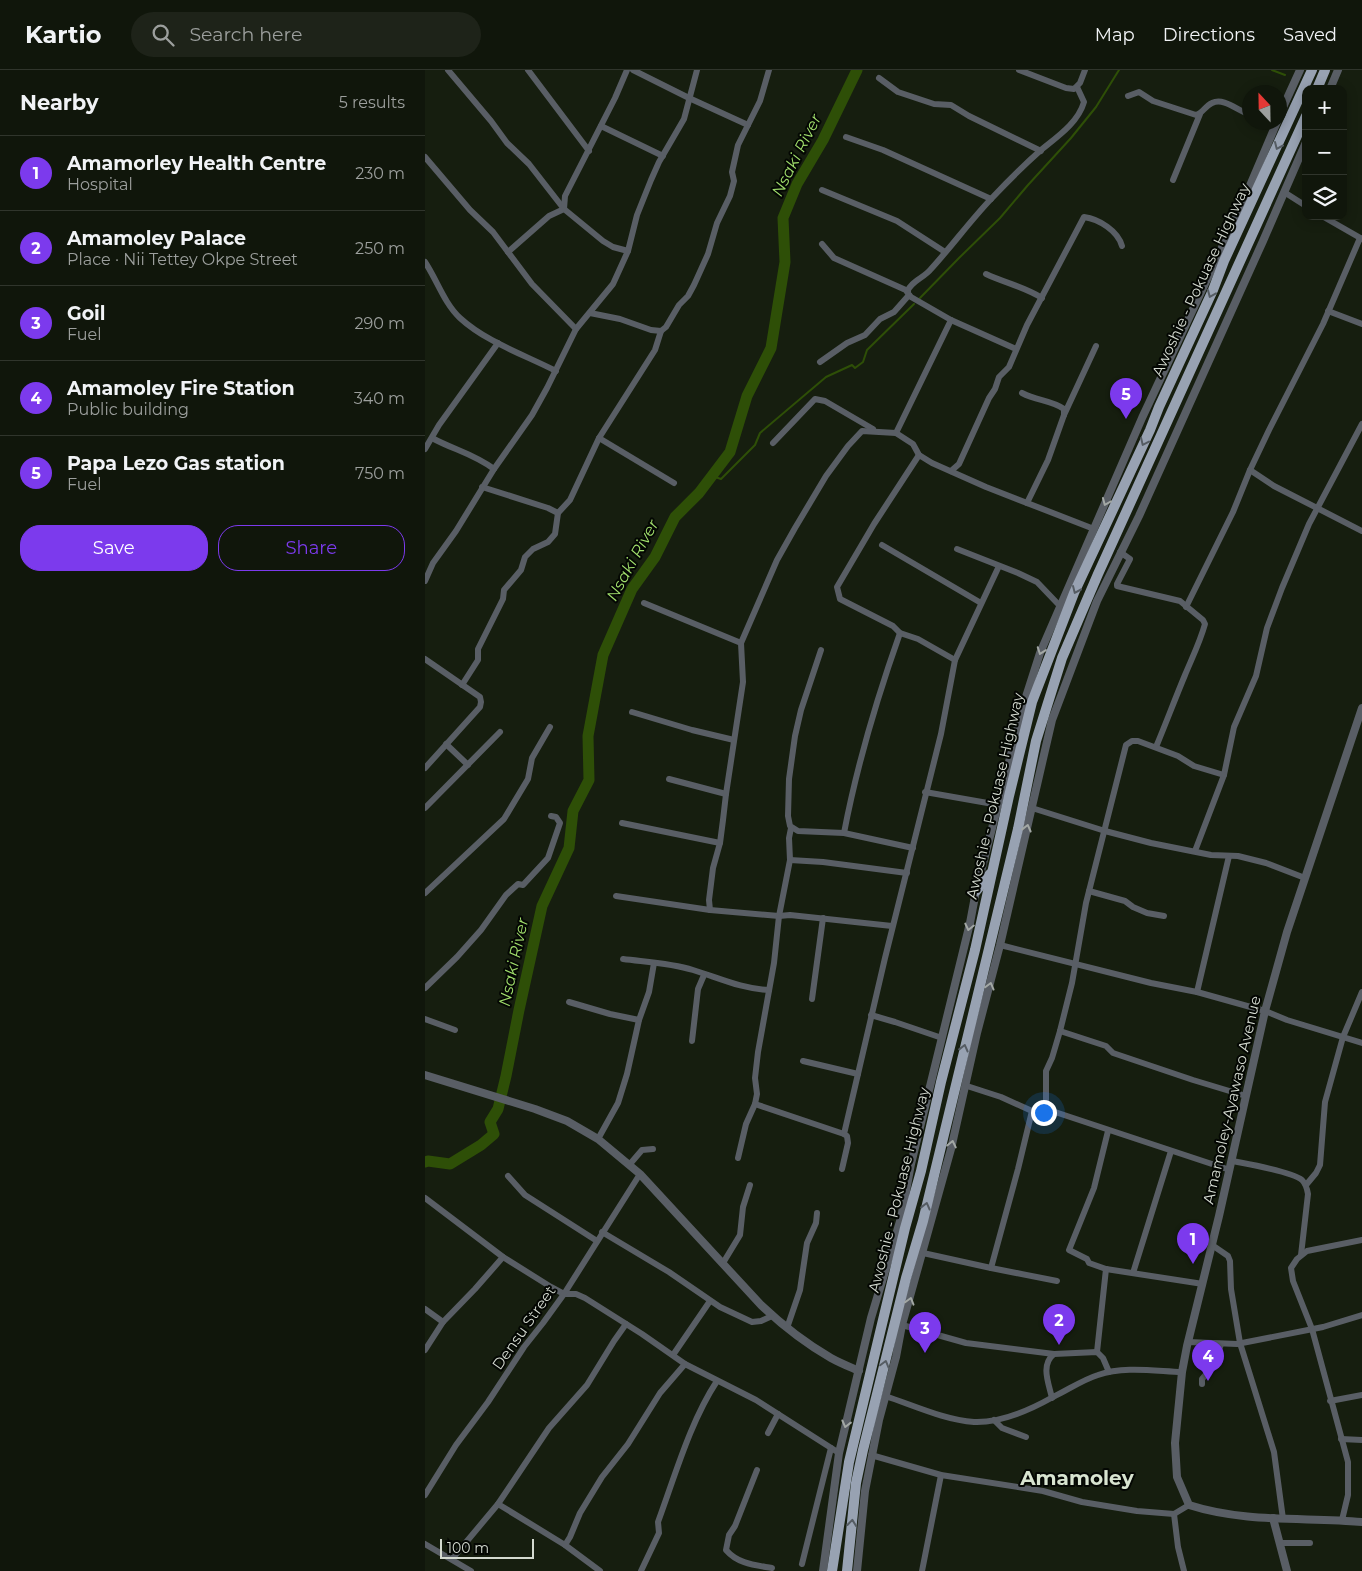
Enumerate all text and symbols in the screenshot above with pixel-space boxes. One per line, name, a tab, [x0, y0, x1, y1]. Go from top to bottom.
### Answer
search box	[131, 12, 481, 57]
text: Kartio	[25, 20, 101, 49]
icon: search	[149, 21, 177, 49]
text: Search here	[189, 23, 302, 46]
text: Map	[1095, 24, 1135, 46]
text: Directions	[1163, 24, 1255, 46]
text: Saved	[1283, 24, 1337, 46]
north arrow	[1242, 85, 1287, 130]
map controls	[1302, 85, 1347, 220]
button: +	[1302, 85, 1347, 130]
text: Nearby	[20, 90, 99, 115]
text: 5 results	[339, 93, 405, 112]
water label: Nsaki River	[768, 110, 826, 200]
button: −	[1302, 130, 1347, 175]
one-way arrow	[1273, 141, 1284, 150]
text: Amamorley Health Centre	[67, 152, 326, 175]
text: 1	[33, 164, 39, 183]
text: 230 m	[355, 164, 405, 183]
text: Hospital	[67, 175, 133, 194]
button: layers	[1302, 175, 1347, 220]
street label: Awoshie - Pokuase Highway	[1147, 179, 1254, 379]
text: Amamoley Palace	[67, 227, 246, 250]
text: 2	[31, 239, 41, 258]
text: 250 m	[355, 239, 405, 258]
text: Place · Nii Tettey Okpe Street	[67, 250, 298, 269]
one-way arrow	[1207, 290, 1217, 298]
text: Goil	[67, 302, 106, 325]
text: 3	[31, 314, 41, 333]
text: 290 m	[354, 314, 405, 333]
text: Fuel	[67, 325, 102, 344]
text: Amamoley Fire Station	[67, 377, 295, 400]
pin: 5	[1110, 378, 1142, 419]
text: 4	[30, 389, 42, 408]
text: 340 m	[354, 389, 405, 408]
text: Public building	[67, 400, 189, 419]
one-way arrow	[1140, 437, 1150, 446]
text: Papa Lezo Gas station	[67, 452, 285, 475]
text: 5	[31, 464, 41, 483]
text: 750 m	[355, 464, 405, 483]
text: Fuel	[67, 475, 102, 494]
one-way arrow	[1101, 497, 1112, 506]
water label: Nsaki River	[602, 516, 663, 604]
button: Save	[20, 525, 208, 571]
button: Share	[218, 525, 405, 571]
one-way arrow	[1072, 585, 1082, 594]
one-way arrow	[1037, 646, 1047, 655]
street label: Awoshie - Pokuase Highway	[962, 690, 1028, 901]
one-way arrow	[1021, 823, 1032, 832]
water label: Nsaki River	[495, 916, 532, 1008]
one-way arrow	[964, 922, 975, 931]
one-way arrow	[984, 982, 994, 990]
street label: Amamoley-Ayawaso Avenue	[1198, 994, 1265, 1206]
one-way arrow	[958, 1044, 969, 1053]
street label: Awoshie - Pokuase Highway	[864, 1084, 933, 1295]
your location	[1031, 1100, 1057, 1126]
one-way arrow	[946, 1139, 957, 1148]
one-way arrow	[920, 1202, 931, 1211]
pin: 1	[1177, 1223, 1209, 1264]
street label: Densu Street	[488, 1282, 560, 1373]
one-way arrow	[904, 1297, 914, 1305]
pin: 2	[1043, 1304, 1075, 1345]
pin: 3	[909, 1312, 941, 1353]
pin: 4	[1192, 1340, 1224, 1381]
one-way arrow	[879, 1359, 890, 1368]
one-way arrow	[841, 1419, 852, 1428]
district label: Amamoley	[1019, 1466, 1135, 1490]
one-way arrow	[846, 1518, 857, 1526]
scale bar	[440, 1536, 534, 1559]
text: 100 m	[447, 1539, 489, 1557]

